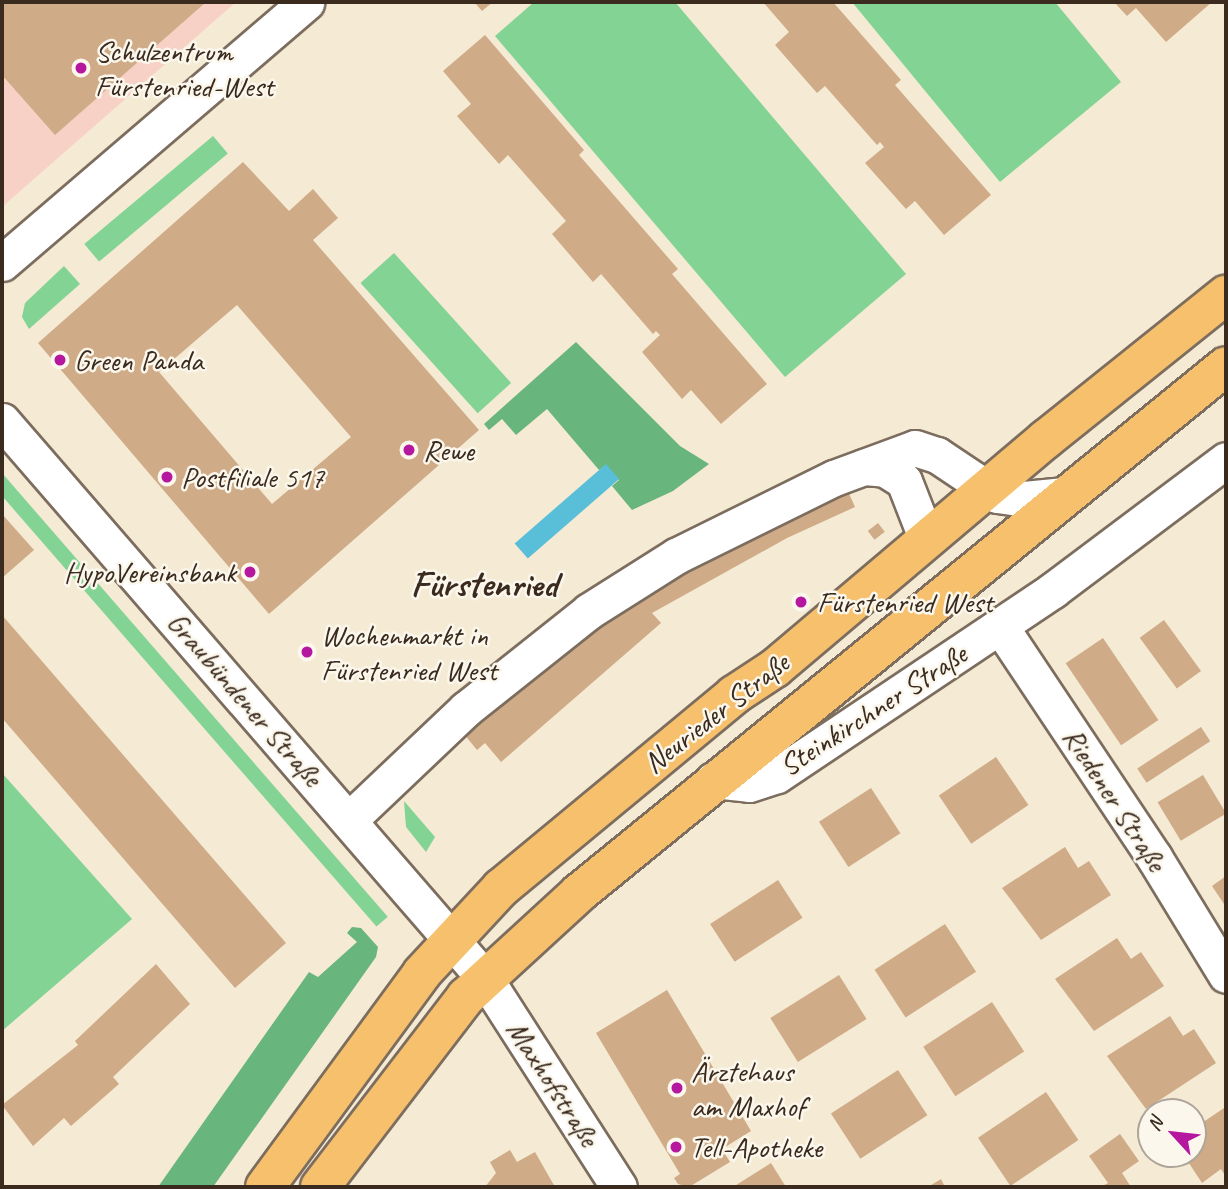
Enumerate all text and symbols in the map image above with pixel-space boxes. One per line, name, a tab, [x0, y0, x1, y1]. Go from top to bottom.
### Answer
place label: Schulzentrum Fürstenried-West	[95, 33, 273, 104]
marker: Schulzentrum Fürstenried-West	[73, 60, 89, 76]
place label: Green Panda	[74, 342, 203, 378]
marker: Green Panda	[52, 352, 68, 368]
place label: Rewe	[423, 432, 474, 468]
marker: Rewe	[401, 442, 417, 458]
place label: Postfiliale 517	[181, 459, 324, 495]
marker: Postfiliale 517	[159, 469, 175, 485]
place label: HypoVereinsbank	[64, 554, 236, 590]
district label: Fürstenried	[411, 562, 557, 606]
marker: HypoVereinsbank	[242, 564, 258, 580]
place label: Fürstenried West	[817, 584, 993, 620]
marker: Fürstenried West	[791, 592, 811, 612]
street label: Graubündener Straße	[159, 604, 331, 794]
place label: Wochenmarkt in Fürstenried West	[321, 617, 497, 688]
street label: Steinkirchner Straße	[772, 636, 974, 784]
marker: Wochenmarkt in Fürstenried West	[299, 644, 315, 660]
street label: Neurieder Straße	[636, 645, 796, 781]
street label: Riedener Straße	[1055, 720, 1175, 878]
street label: Maxhofstraße	[499, 1013, 607, 1153]
place label: Ärztehaus am Maxhof	[691, 1053, 806, 1124]
marker: Ärztehaus am Maxhof	[669, 1080, 685, 1096]
north arrow	[1137, 1098, 1207, 1168]
text: N	[1142, 1114, 1168, 1135]
place label: Tell-Apotheke	[690, 1129, 822, 1165]
marker: Tell-Apotheke	[668, 1139, 684, 1155]

